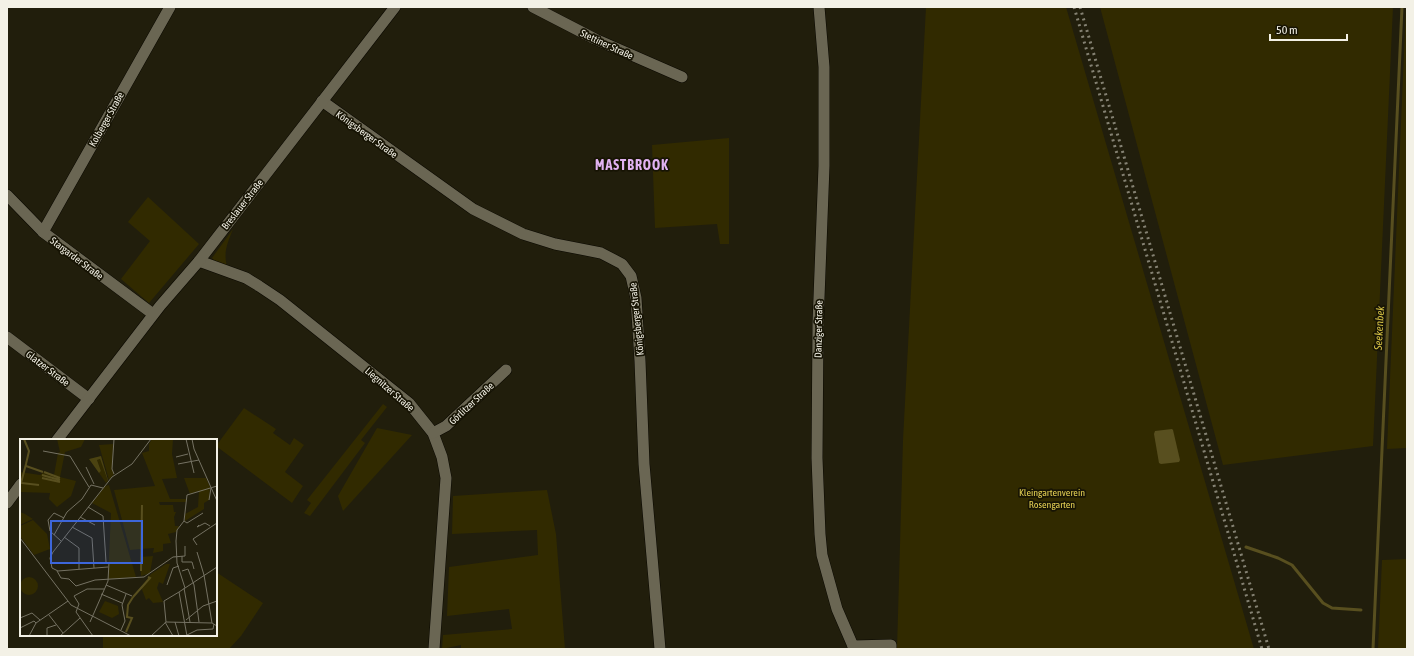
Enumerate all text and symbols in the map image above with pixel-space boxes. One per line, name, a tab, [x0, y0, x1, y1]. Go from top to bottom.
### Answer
scale bar	[1270, 16, 1347, 42]
text: 50 m	[1276, 23, 1298, 37]
street label: Stettiner Straße	[579, 27, 635, 62]
street label: Kolberger Straße	[87, 90, 126, 148]
street label: Königsberger Straße	[334, 109, 400, 161]
district label: MASTBROOK	[595, 157, 669, 173]
street label: Breslauer Straße	[219, 177, 266, 232]
street label: Stargarder Straße	[48, 235, 106, 282]
street label: Königsberger Straße	[627, 282, 646, 356]
street label: Danziger Straße	[812, 300, 825, 358]
water label: Seekenbek	[1372, 305, 1386, 351]
street label: Glatzer Straße	[24, 348, 72, 389]
street label: Liegnitzer Straße	[363, 365, 417, 414]
street label: Görlitzer Straße	[447, 380, 496, 427]
inset map	[20, 439, 217, 636]
park label: Kleingartenverein Rosengarten	[1019, 487, 1085, 510]

